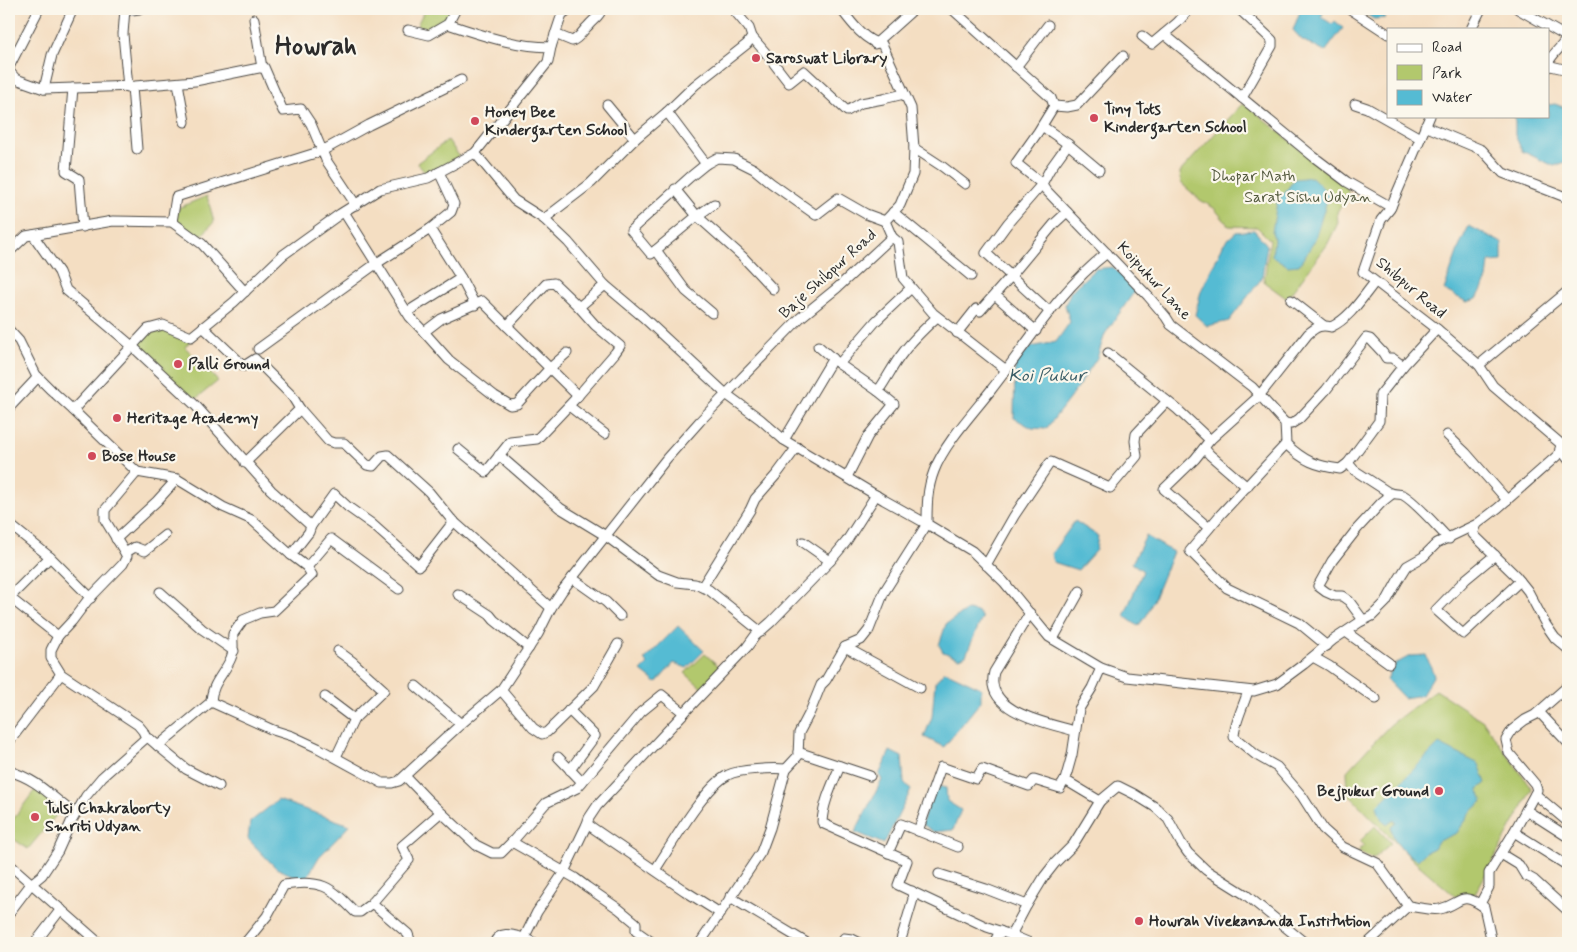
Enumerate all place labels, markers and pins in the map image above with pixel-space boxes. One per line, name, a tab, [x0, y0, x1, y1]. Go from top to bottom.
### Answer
place label: Saroswat Library	[766, 48, 887, 69]
marker: Saroswat Library	[750, 52, 762, 64]
place label: Tiny Tots Kindergarten School	[1104, 99, 1247, 140]
place label: Honey Bee Kindergarten School	[485, 102, 628, 143]
marker: Tiny Tots Kindergarten School	[1088, 112, 1100, 124]
marker: Honey Bee Kindergarten School	[469, 115, 481, 127]
place label: Palli Ground	[188, 354, 270, 375]
marker: Palli Ground	[172, 358, 184, 370]
place label: Heritage Academy	[127, 408, 259, 430]
marker: Heritage Academy	[111, 412, 123, 424]
place label: Bose House	[102, 446, 176, 467]
marker: Bose House	[86, 450, 98, 462]
place label: Bejpukur Ground	[1317, 781, 1429, 802]
marker: Bejpukur Ground	[1433, 785, 1445, 797]
place label: Tulsi Chakraborty Smriti Udyan	[45, 798, 171, 837]
marker: Tulsi Chakraborty Smriti Udyan	[29, 811, 41, 823]
place label: Howrah Vivekananda Institution	[1149, 911, 1371, 932]
marker: Howrah Vivekananda Institution	[1133, 915, 1145, 927]

